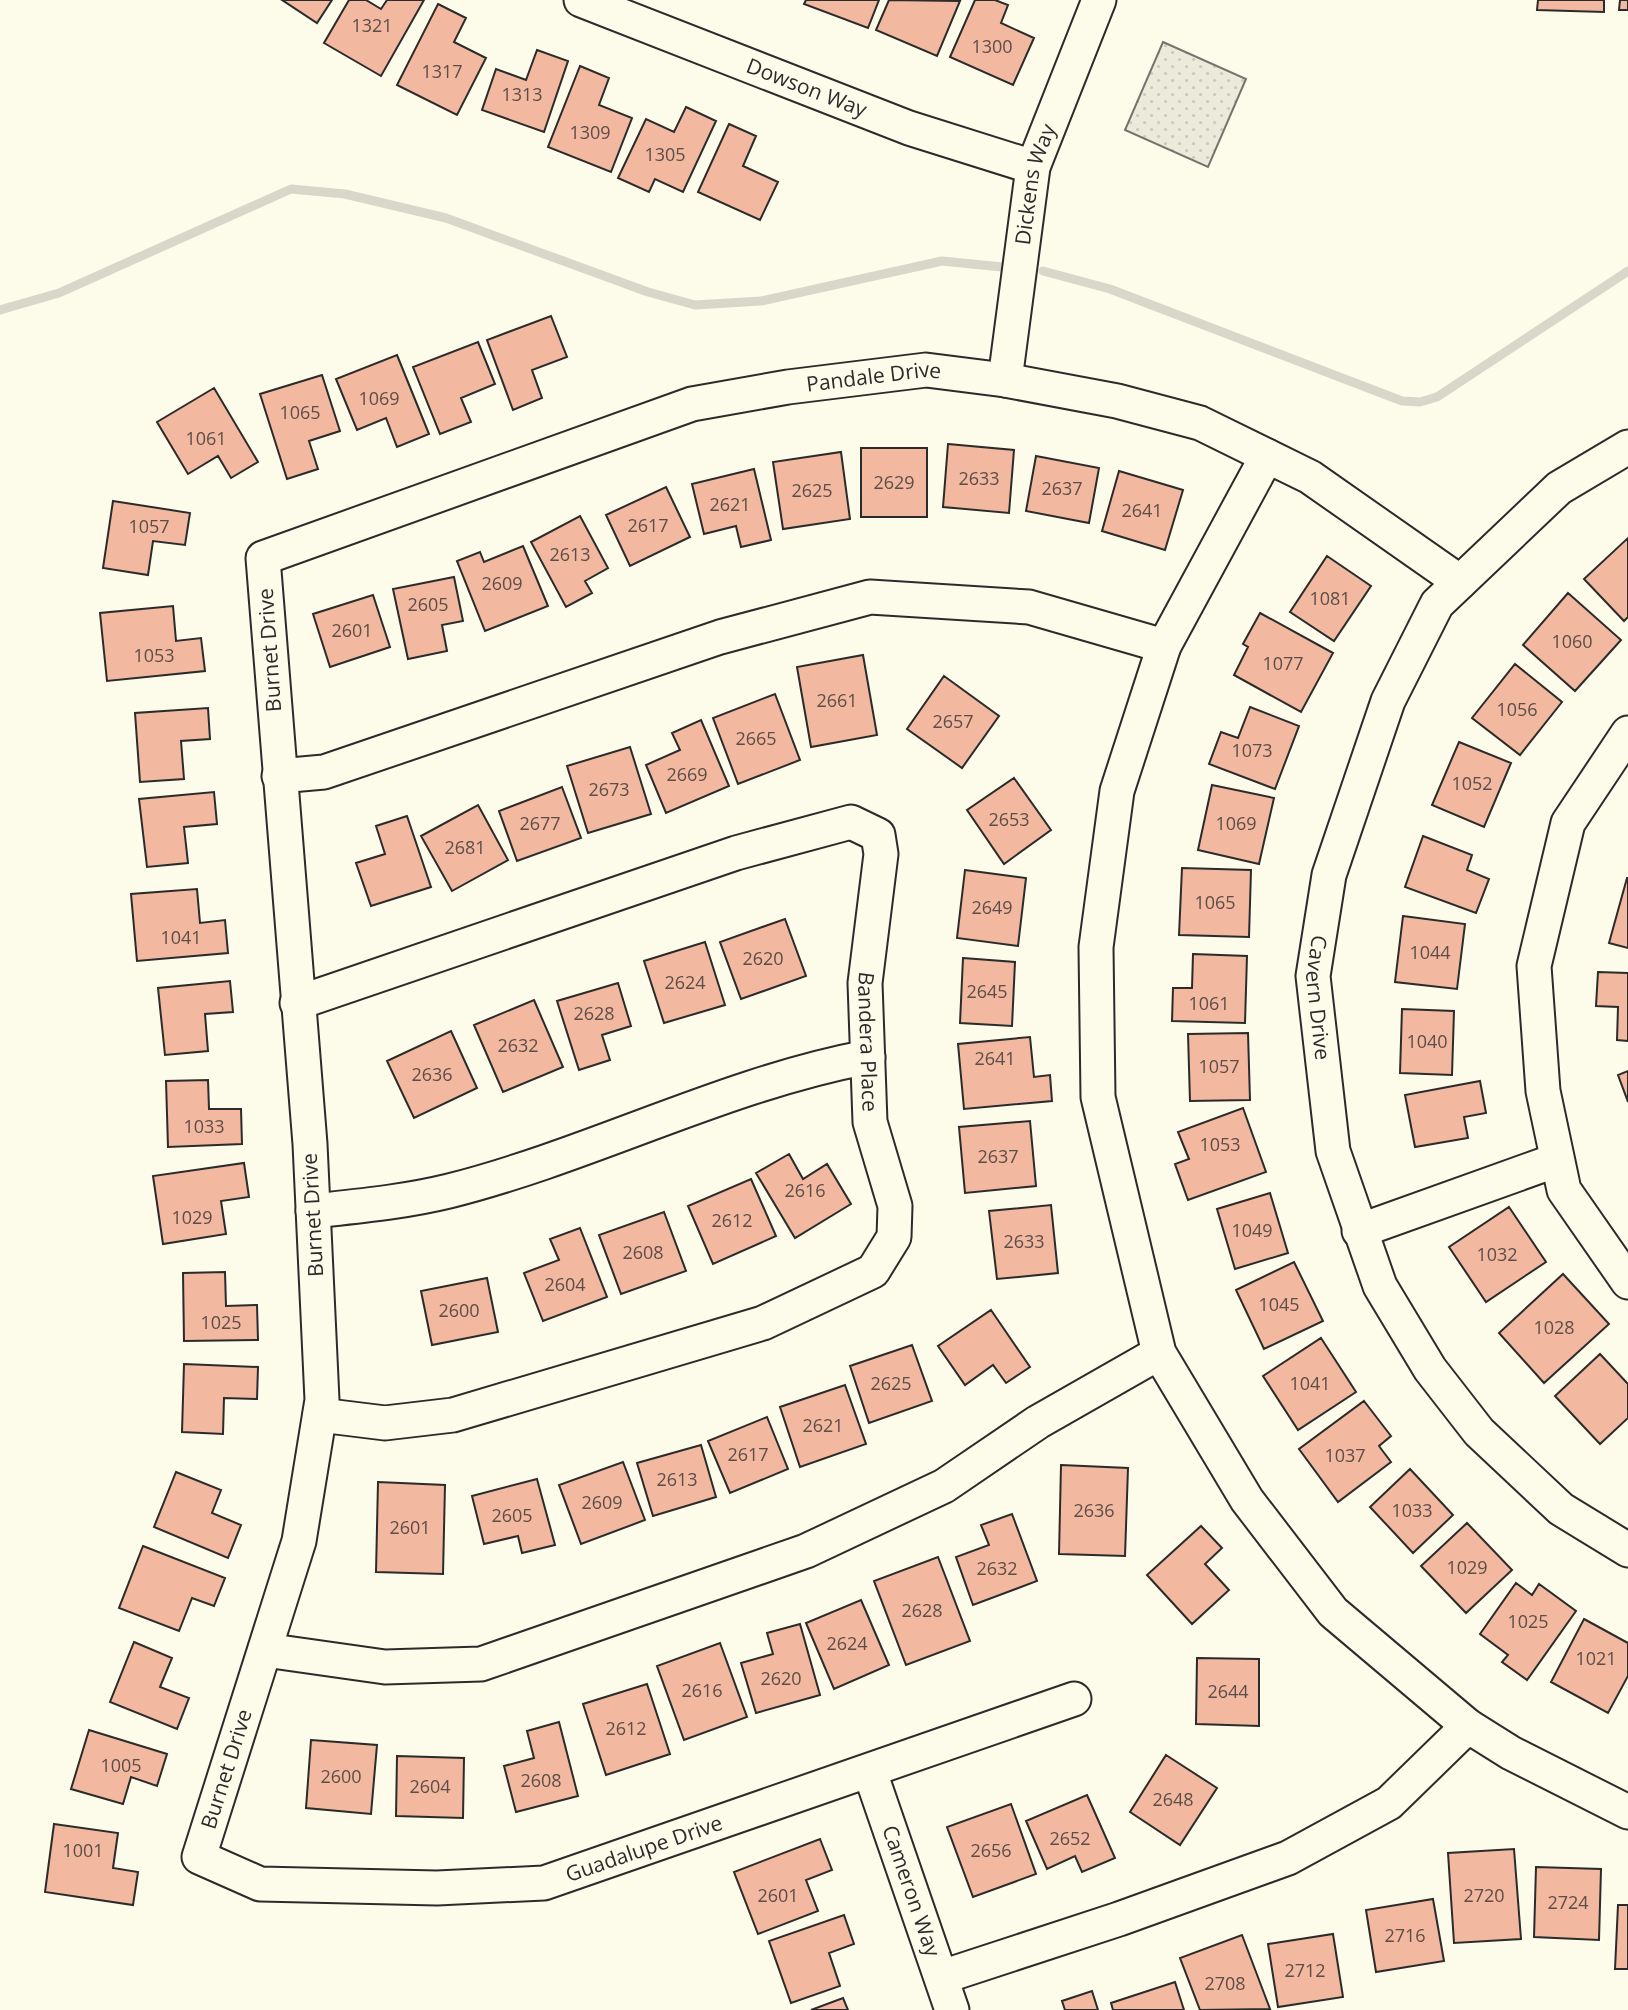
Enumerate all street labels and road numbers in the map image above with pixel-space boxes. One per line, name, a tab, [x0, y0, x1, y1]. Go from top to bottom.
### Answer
street label: Dowson Way	[743, 51, 871, 123]
street label: Dickens Way	[1008, 119, 1062, 247]
street label: Pandale Drive	[804, 355, 943, 398]
street label: Burnet Drive	[251, 587, 287, 713]
street label: Cavern Drive	[1299, 933, 1338, 1061]
street label: Bandera Place	[852, 970, 885, 1112]
street label: Burnet Drive	[295, 1152, 329, 1278]
street label: Burnet Drive	[194, 1705, 258, 1832]
street label: Guadalupe Drive	[562, 1808, 726, 1888]
street label: Cameron Way	[876, 1821, 948, 1961]

